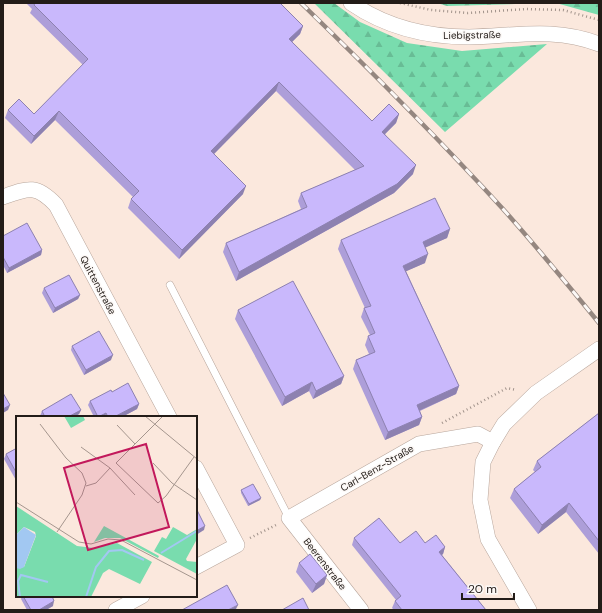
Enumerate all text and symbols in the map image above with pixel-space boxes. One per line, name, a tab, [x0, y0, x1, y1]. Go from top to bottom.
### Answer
street label: Liebigstraße	[443, 28, 501, 42]
street label: Quittenstraße	[77, 253, 119, 317]
inset map	[16, 416, 197, 597]
street label: Carl-Benz-Straße	[338, 442, 416, 494]
street label: Beerenstraße	[301, 535, 350, 593]
scale bar	[462, 575, 514, 601]
text: 20 m	[468, 581, 497, 597]

